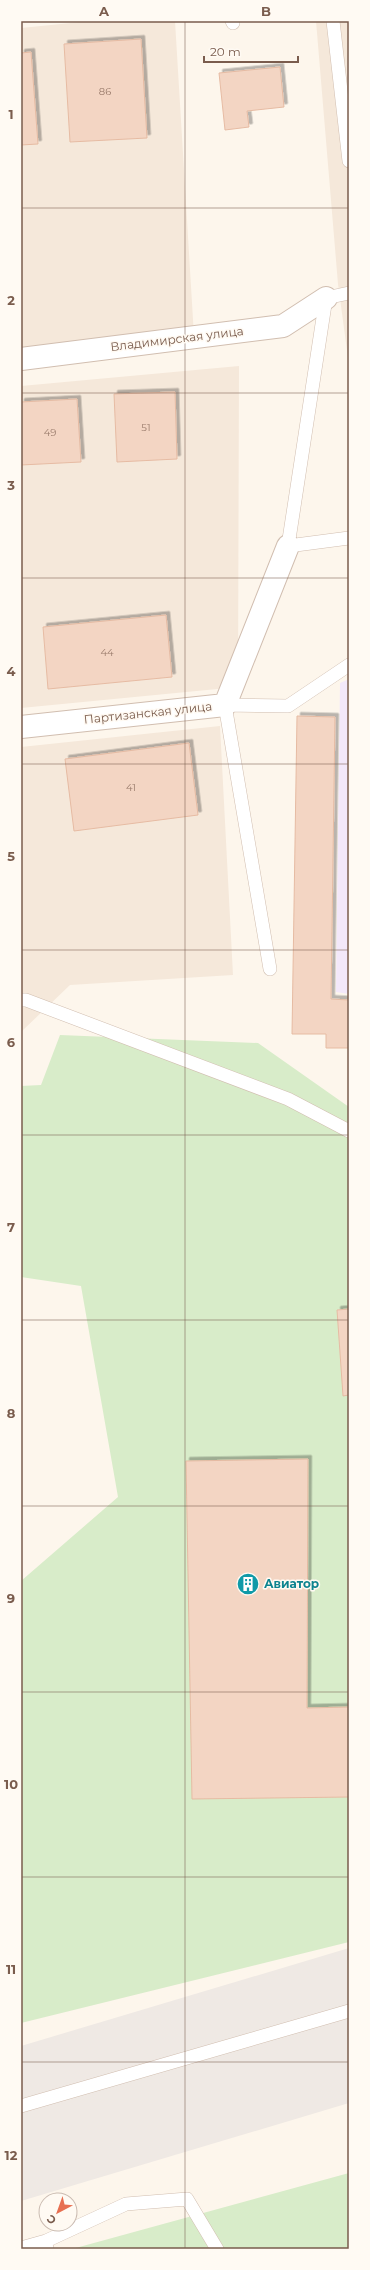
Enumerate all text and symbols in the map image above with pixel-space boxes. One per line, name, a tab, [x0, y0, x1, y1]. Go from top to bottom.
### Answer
text: A	[98, 3, 110, 19]
text: B	[261, 3, 271, 19]
scale bar	[204, 38, 298, 64]
text: 20 m	[210, 44, 241, 59]
house number: 86	[99, 85, 111, 98]
text: 1	[8, 106, 14, 122]
text: 2	[7, 292, 15, 308]
street label: Владимирская улица	[109, 323, 244, 354]
house number: 51	[141, 421, 151, 434]
house number: 49	[44, 426, 56, 439]
text: 3	[6, 477, 15, 493]
house number: 44	[100, 646, 114, 659]
text: 4	[7, 663, 16, 679]
street label: Партизанская улица	[83, 698, 213, 727]
house number: 41	[126, 781, 136, 794]
text: 5	[7, 848, 15, 864]
text: 6	[7, 1034, 16, 1050]
text: 7	[7, 1219, 15, 1235]
text: 8	[7, 1405, 16, 1421]
building icon: Авиатор	[235, 1571, 261, 1597]
place label: Авиатор	[264, 1576, 319, 1591]
text: 9	[7, 1590, 15, 1606]
text: 10	[4, 1776, 18, 1792]
text: 11	[6, 1961, 16, 1977]
text: 12	[5, 2147, 18, 2163]
north arrow	[38, 2192, 78, 2232]
text: С	[44, 2212, 59, 2227]

